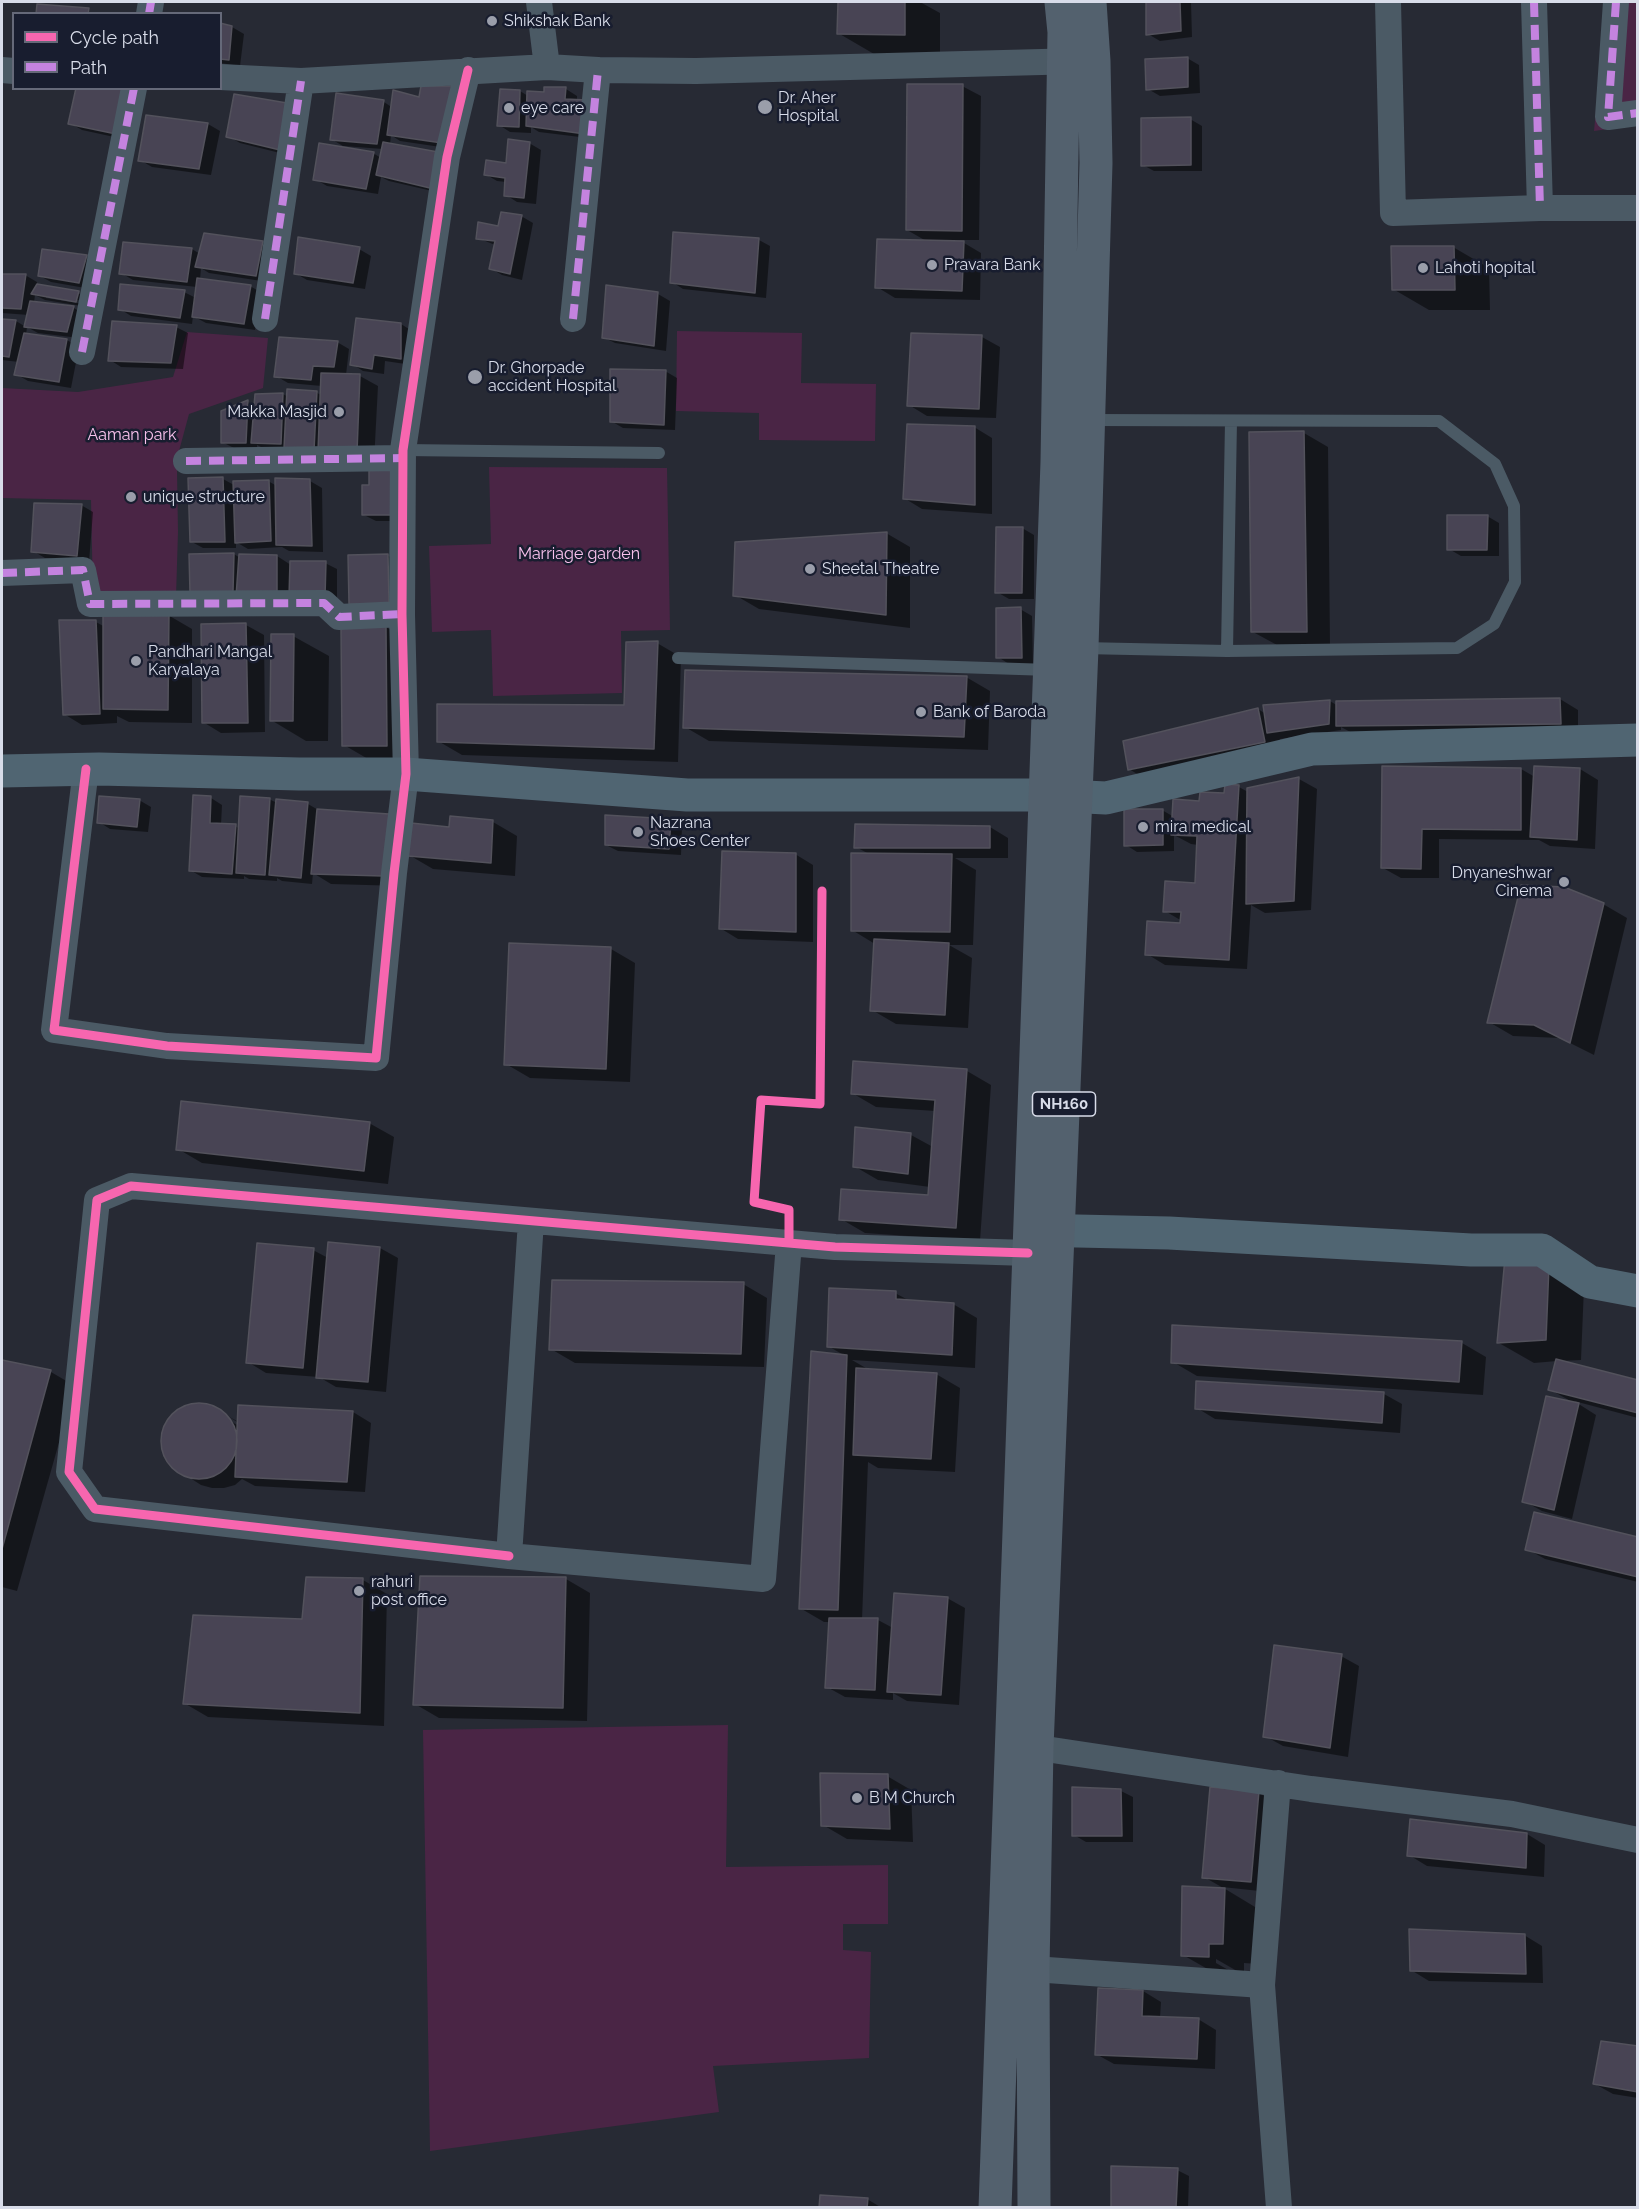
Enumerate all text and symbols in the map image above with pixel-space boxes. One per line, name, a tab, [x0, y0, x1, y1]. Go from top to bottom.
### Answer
place label: Shikshak Bank	[504, 11, 611, 31]
legend	[12, 12, 222, 90]
marker: Shikshak Bank	[485, 14, 499, 28]
text: Cycle path	[70, 27, 159, 48]
text: Path	[70, 57, 107, 78]
place label: Dr. Aher Hospital	[778, 88, 839, 126]
place label: eye care	[521, 98, 584, 118]
marker: Dr. Aher Hospital	[756, 98, 774, 116]
marker: eye care	[502, 101, 516, 115]
place label: Pravara Bank	[944, 255, 1041, 275]
marker: Pravara Bank	[925, 258, 939, 272]
place label: Lahoti hopital	[1435, 258, 1535, 278]
marker: Lahoti hopital	[1416, 261, 1430, 275]
place label: Dr. Ghorpade accident Hospital	[488, 358, 616, 396]
marker: Dr. Ghorpade accident Hospital	[466, 368, 484, 386]
place label: Makka Masjid	[227, 402, 327, 422]
marker: Makka Masjid	[332, 405, 346, 419]
park label: Aaman park	[88, 425, 176, 445]
place label: unique structure	[143, 487, 265, 507]
marker: unique structure	[124, 490, 138, 504]
park label: Marriage garden	[518, 544, 640, 564]
place label: Sheetal Theatre	[822, 559, 940, 579]
marker: Sheetal Theatre	[803, 562, 817, 576]
place label: Pandhari Mangal Karyalaya	[148, 642, 272, 680]
marker: Pandhari Mangal Karyalaya	[129, 654, 143, 668]
place label: Bank of Baroda	[933, 702, 1046, 722]
marker: Bank of Baroda	[914, 705, 928, 719]
place label: Nazrana Shoes Center	[650, 813, 750, 851]
place label: mira medical	[1155, 817, 1251, 837]
marker: mira medical	[1136, 820, 1150, 834]
marker: Nazrana Shoes Center	[631, 825, 645, 839]
place label: Dnyaneshwar Cinema	[1452, 863, 1552, 901]
marker: Dnyaneshwar Cinema	[1557, 875, 1571, 889]
road number: NH160	[1032, 1092, 1096, 1116]
place label: rahuri post office	[371, 1572, 447, 1610]
marker: rahuri post office	[352, 1584, 366, 1598]
place label: B M Church	[869, 1788, 955, 1808]
marker: B M Church	[850, 1791, 864, 1805]

